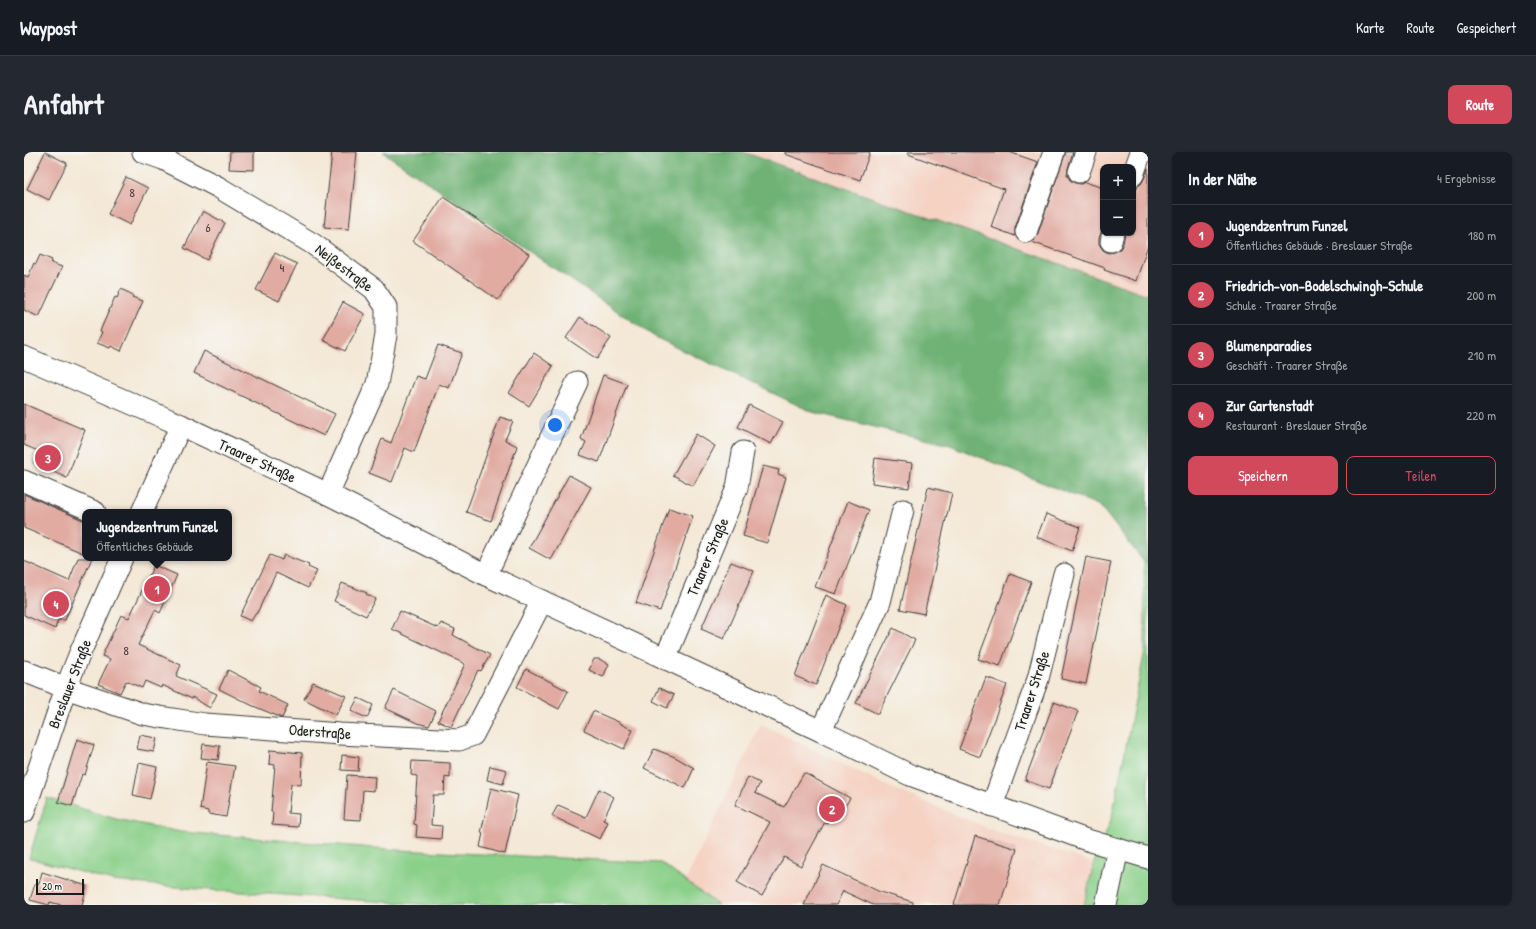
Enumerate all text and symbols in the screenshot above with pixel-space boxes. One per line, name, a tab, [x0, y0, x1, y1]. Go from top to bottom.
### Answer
text: Waypost	[20, 15, 77, 41]
text: Karte	[1356, 18, 1385, 37]
text: Route	[1407, 18, 1435, 37]
text: Gespeichert	[1457, 18, 1516, 37]
text: Anfahrt	[24, 85, 104, 123]
button: Route	[1448, 85, 1512, 124]
map controls	[1100, 164, 1136, 236]
button: +	[1100, 164, 1136, 200]
text: In der Nähe	[1188, 167, 1257, 190]
text: 4 Ergebnisse	[1437, 169, 1496, 187]
house number: 8	[129, 183, 135, 201]
button: −	[1100, 200, 1136, 236]
text: Jugendzentrum Funzel	[1226, 215, 1347, 236]
house number: 6	[205, 218, 211, 236]
text: 1	[1199, 226, 1203, 244]
text: 180 m	[1468, 226, 1496, 244]
text: Öffentliches Gebäude · Breslauer Straße	[1226, 236, 1413, 254]
street label: Neißestraße	[311, 239, 378, 296]
house number: 4	[280, 258, 285, 276]
text: Friedrich-von-Bodelschwingh-Schule	[1226, 275, 1423, 296]
text: 2	[1198, 286, 1204, 304]
text: 200 m	[1466, 286, 1496, 304]
text: Schule · Traarer Straße	[1226, 296, 1337, 314]
text: Blumenparadies	[1226, 335, 1311, 356]
text: 3	[1198, 346, 1204, 364]
text: 210 m	[1468, 346, 1496, 364]
text: Geschäft · Traarer Straße	[1226, 356, 1348, 374]
text: Zur Gartenstadt	[1226, 395, 1313, 416]
text: 4	[1199, 406, 1203, 424]
text: 220 m	[1466, 406, 1496, 424]
your location	[545, 415, 565, 435]
text: Restaurant · Breslauer Straße	[1226, 416, 1367, 434]
street label: Traarer Straße	[215, 433, 299, 488]
pin: 3	[35, 443, 61, 473]
button: Speichern	[1188, 456, 1338, 495]
button: Teilen	[1346, 456, 1496, 495]
popup	[82, 509, 232, 561]
street label: Traarer Straße	[682, 514, 733, 599]
text: Jugendzentrum Funzel	[96, 516, 218, 537]
text: Öffentliches Gebäude	[96, 537, 193, 555]
pin: 1	[144, 574, 170, 604]
pin: 4	[43, 589, 69, 619]
street label: Breslauer Straße	[43, 636, 96, 731]
house number: 8	[123, 641, 129, 659]
street label: Traarer Straße	[1009, 648, 1054, 734]
street label: Oderstraße	[288, 719, 352, 744]
pin: 2	[819, 794, 845, 824]
scale bar	[36, 877, 84, 896]
text: 20 m	[42, 879, 62, 893]

